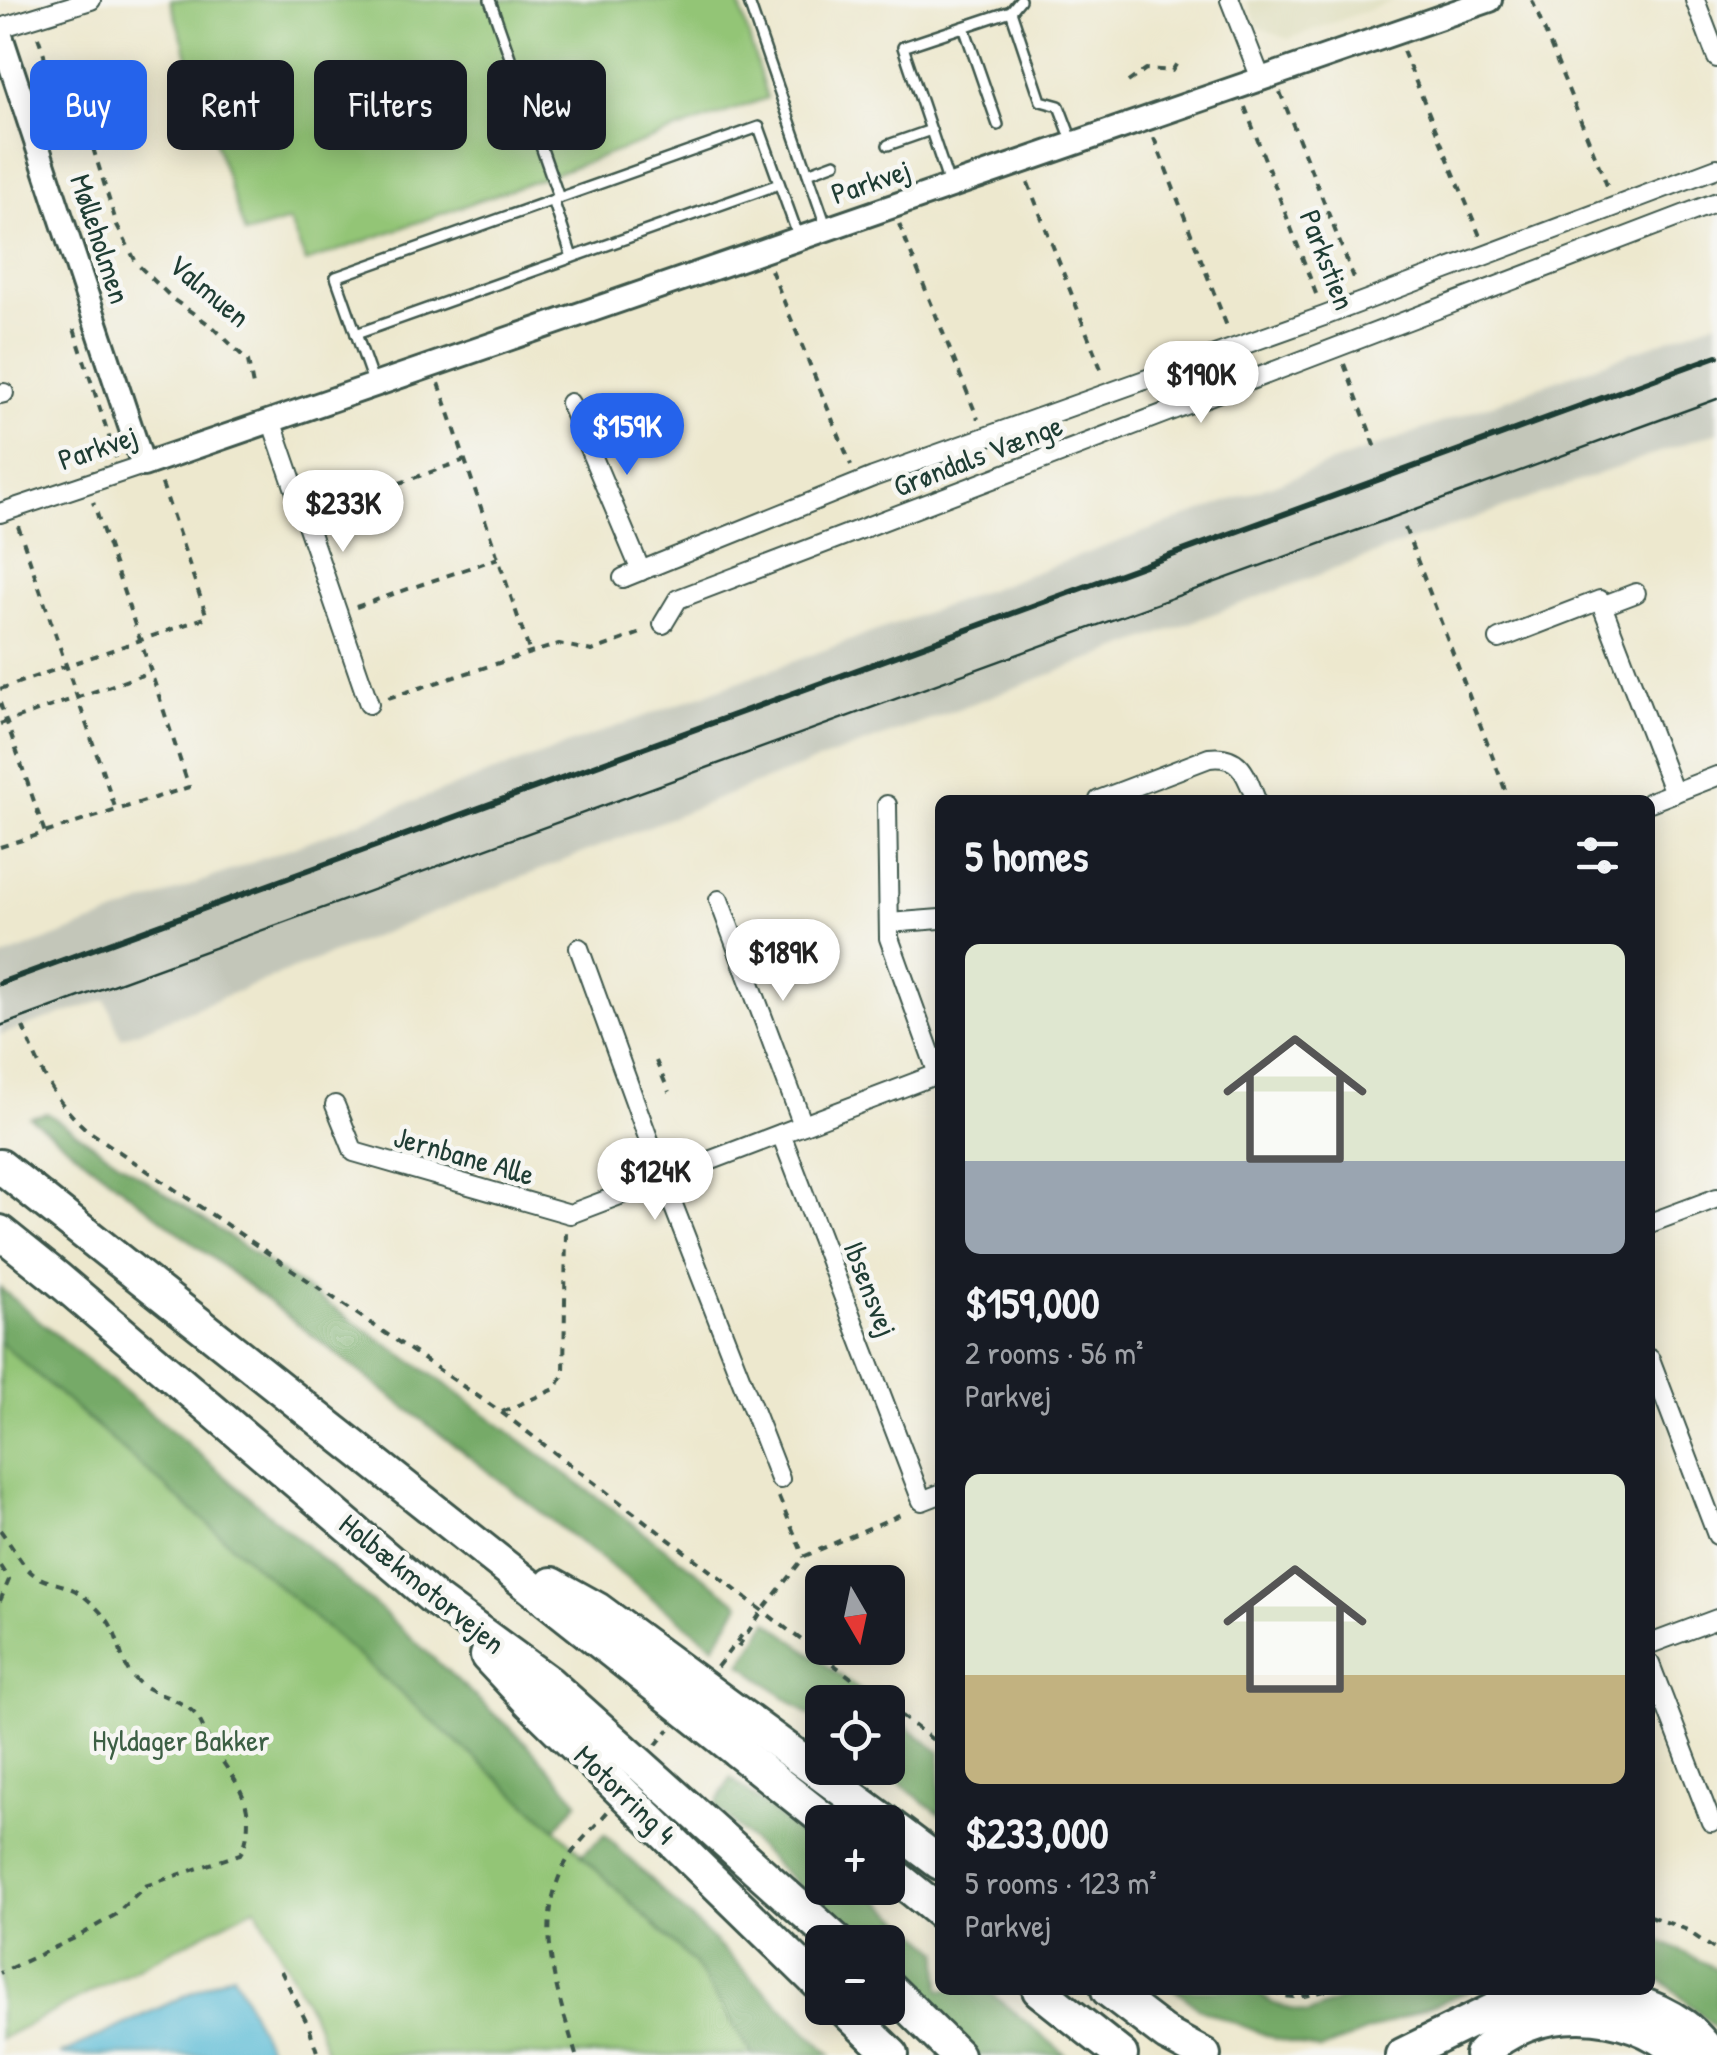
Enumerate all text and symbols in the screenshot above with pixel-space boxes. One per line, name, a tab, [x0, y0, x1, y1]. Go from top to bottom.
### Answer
chip: Buy	[30, 60, 147, 150]
chip: Rent	[167, 60, 294, 150]
chip: Filters	[314, 60, 467, 150]
chip: New	[487, 60, 606, 150]
street label: Parkvej	[826, 149, 916, 213]
street label: Mølleholmen	[61, 169, 141, 309]
street label: Parkstien	[1291, 204, 1365, 315]
street label: Valmuen	[161, 245, 259, 336]
pin: $190K	[1131, 341, 1271, 426]
text: $190K	[1166, 352, 1236, 395]
pin: $159K	[557, 393, 697, 478]
text: $159K	[592, 404, 662, 447]
street label: Grøndals Vænge	[887, 404, 1068, 506]
street label: Parkvej	[53, 415, 143, 479]
pin: $233K	[273, 470, 413, 555]
text: $233K	[305, 481, 381, 524]
text: 5 homes	[965, 827, 1088, 884]
icon: filters	[1570, 828, 1625, 883]
pin: $189K	[713, 919, 853, 1004]
text: $189K	[748, 930, 818, 973]
icon: home	[1205, 1009, 1385, 1189]
street label: Jernbane Alle	[389, 1116, 539, 1194]
pin: $124K	[585, 1138, 725, 1223]
text: $124K	[619, 1149, 691, 1192]
street label: Ibsensvej	[835, 1235, 907, 1342]
text: $159,000	[965, 1274, 1100, 1331]
text: 2 rooms · 56 m²	[965, 1331, 1143, 1374]
text: Parkvej	[965, 1374, 1052, 1417]
street label: Holbækmotorvejen	[331, 1504, 514, 1662]
icon: home	[1205, 1539, 1385, 1719]
north arrow	[805, 1565, 905, 1665]
map controls	[805, 1565, 905, 2025]
button: locate	[805, 1685, 905, 1785]
park label: Hyldager Bakker	[92, 1720, 270, 1760]
street label: Motorring 4	[566, 1736, 685, 1853]
text: $233,000	[965, 1804, 1109, 1861]
button: +	[805, 1805, 905, 1905]
text: 5 rooms · 123 m²	[965, 1861, 1157, 1904]
text: Parkvej	[965, 1904, 1052, 1947]
button: −	[805, 1925, 905, 2025]

